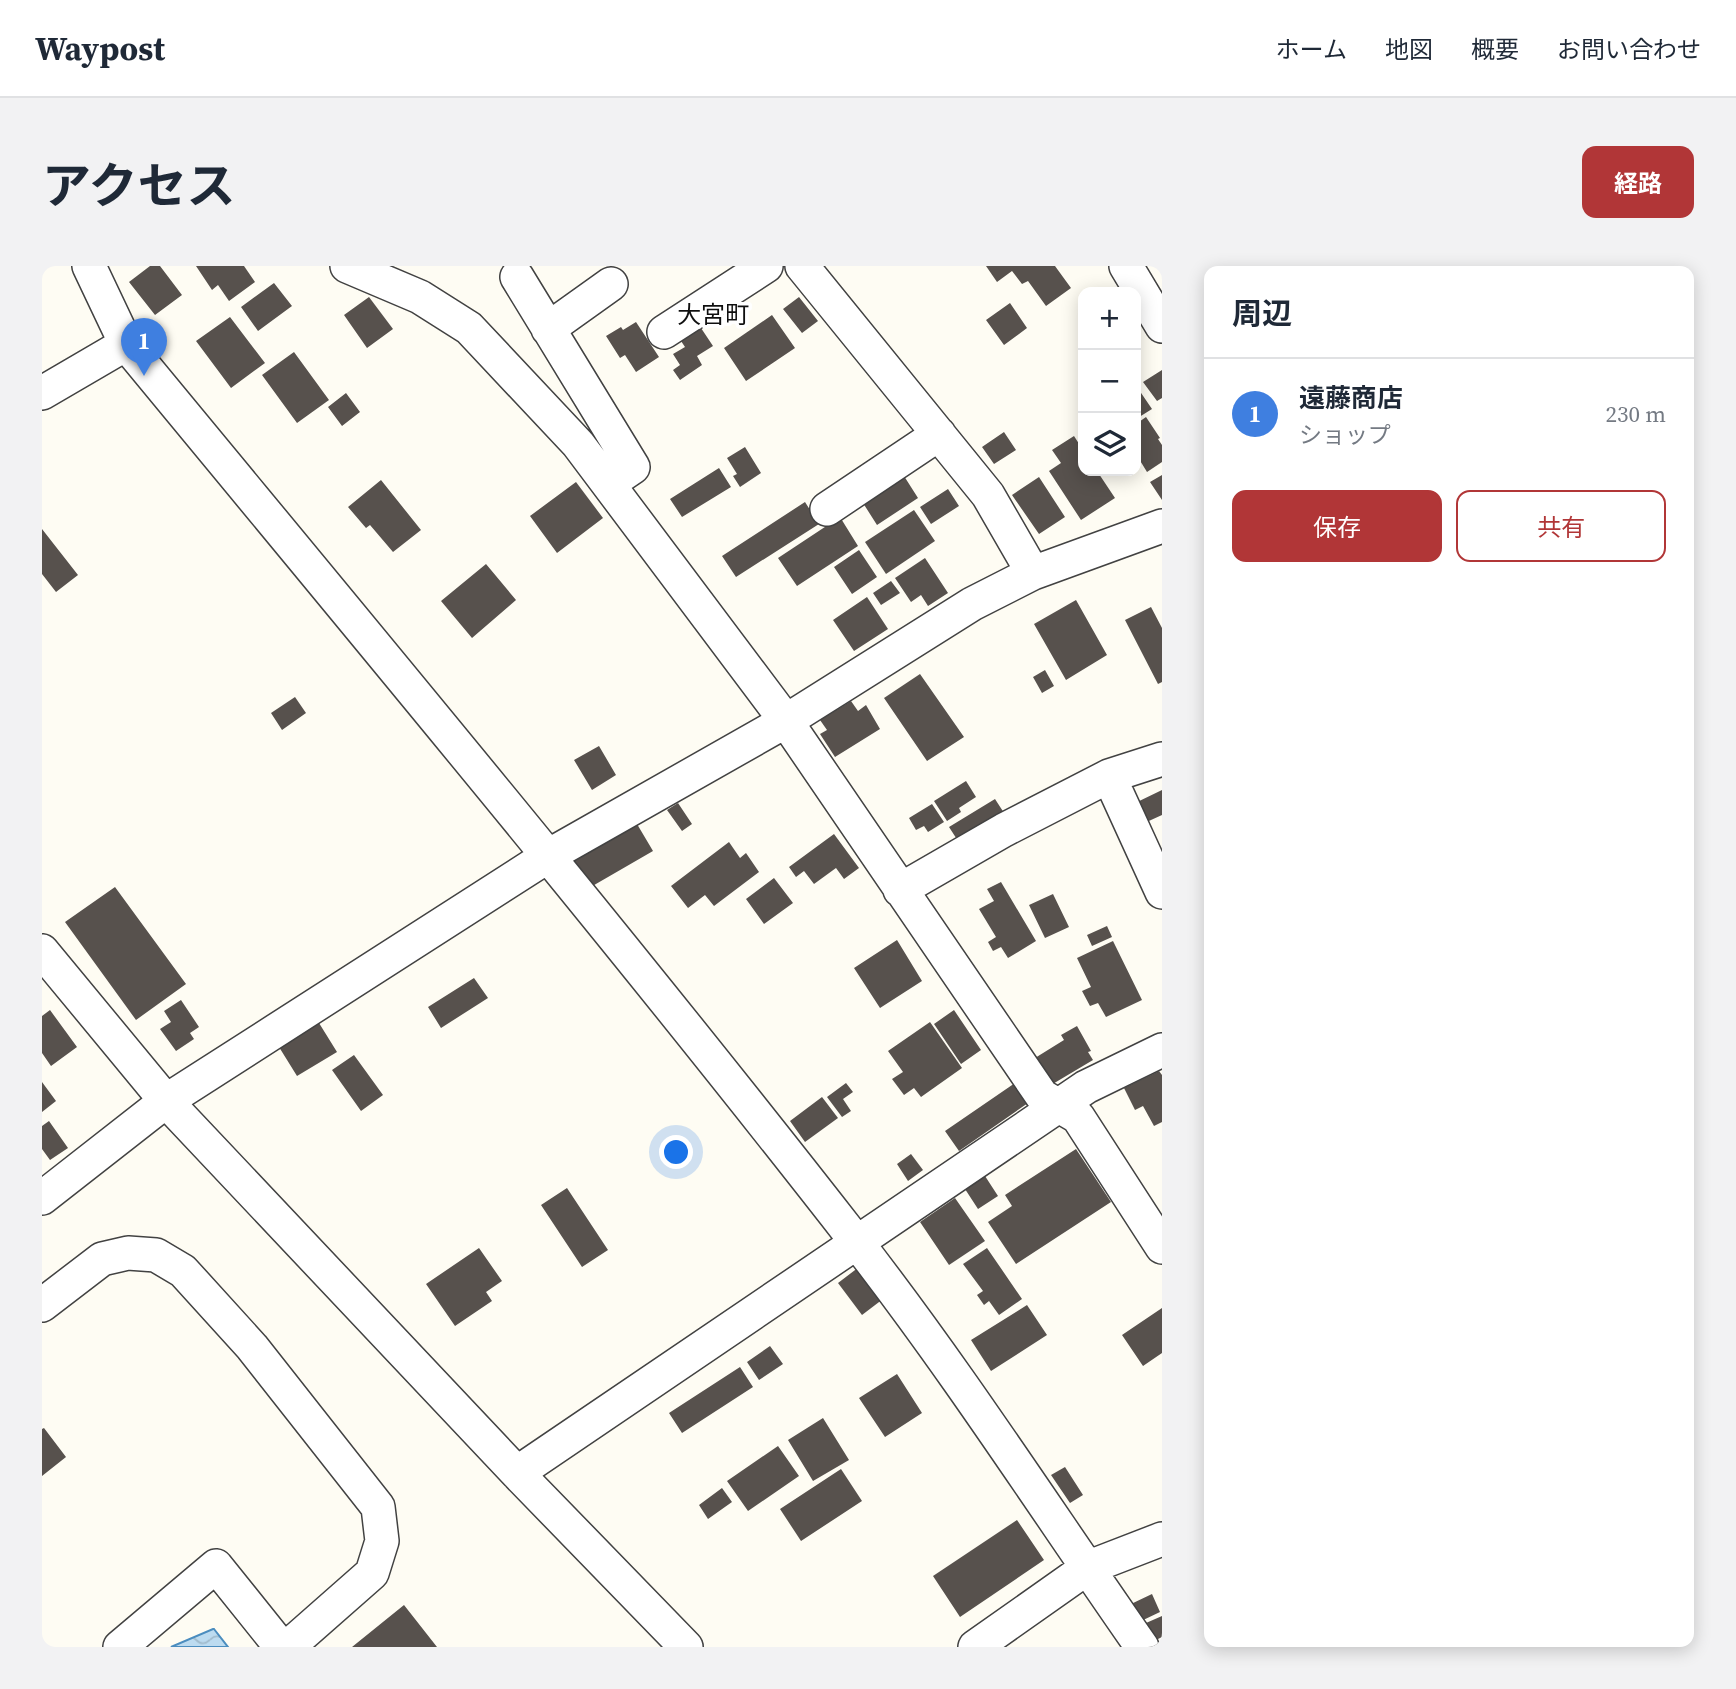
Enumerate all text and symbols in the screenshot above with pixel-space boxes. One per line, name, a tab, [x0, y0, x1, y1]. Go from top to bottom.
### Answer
text: Waypost	[35, 26, 165, 71]
text: ホーム	[1276, 33, 1347, 66]
text: 地図	[1385, 33, 1433, 66]
text: 概要	[1471, 33, 1519, 66]
text: お問い合わせ	[1557, 33, 1701, 66]
button: 経路	[1582, 146, 1694, 218]
text: アクセス	[42, 152, 236, 219]
map controls	[1078, 287, 1141, 476]
button: +	[1078, 287, 1141, 350]
text: 周辺	[1232, 293, 1292, 334]
district label: 大宮町	[677, 298, 749, 331]
pin: 1	[121, 318, 167, 376]
button: −	[1078, 350, 1141, 413]
text: 遠藤商店	[1299, 380, 1403, 416]
text: 1	[1249, 398, 1261, 430]
text: 230 m	[1605, 398, 1666, 430]
button: layers	[1078, 413, 1141, 476]
text: ショップ	[1299, 419, 1391, 451]
button: 保存	[1232, 490, 1442, 562]
button: 共有	[1456, 490, 1666, 562]
your location	[659, 1135, 693, 1169]

